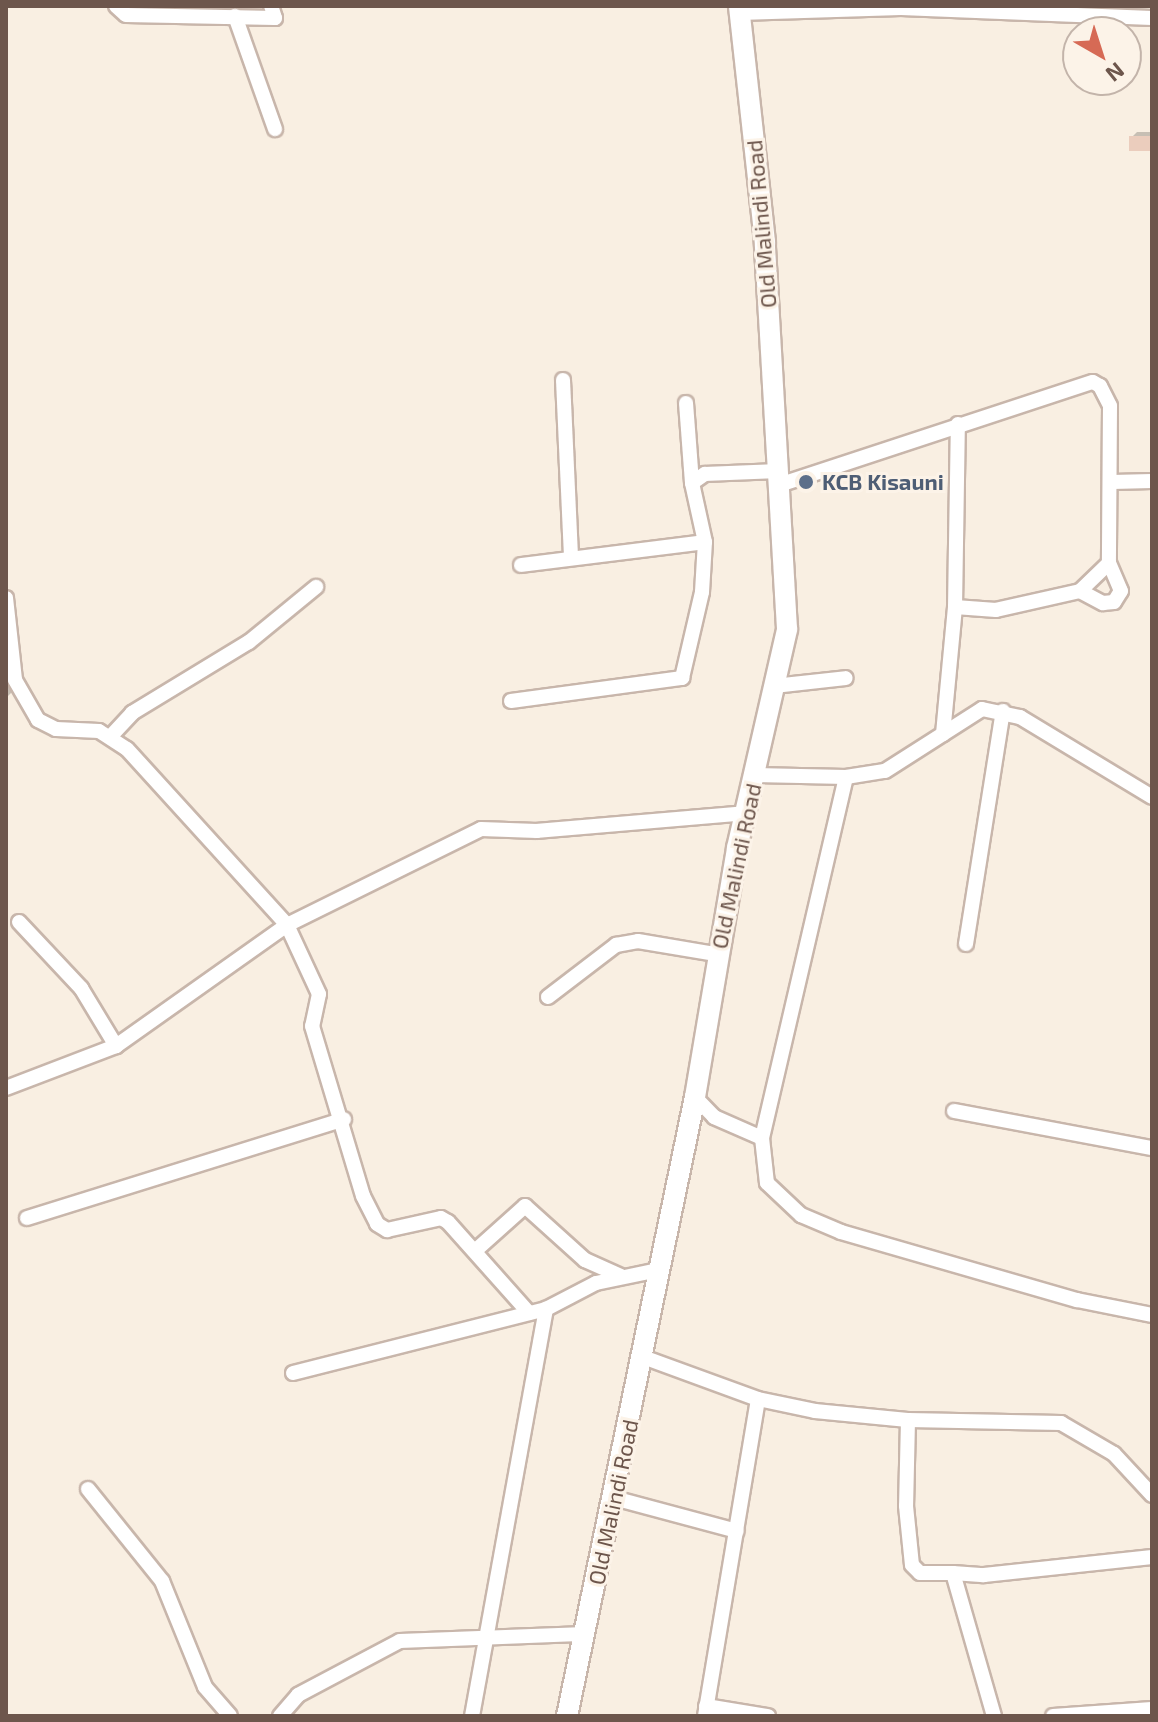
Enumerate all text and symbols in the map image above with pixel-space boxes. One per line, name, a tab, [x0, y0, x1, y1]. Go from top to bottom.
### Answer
north arrow	[1062, 16, 1142, 96]
text: N	[1101, 58, 1130, 88]
street label: Old Malindi Road	[741, 139, 781, 309]
place label: KCB Kisauni	[822, 469, 944, 495]
marker: KCB Kisauni	[797, 473, 815, 491]
street label: Old Malindi Road	[706, 781, 766, 951]
street label: Old Malindi Road	[583, 1417, 643, 1587]

